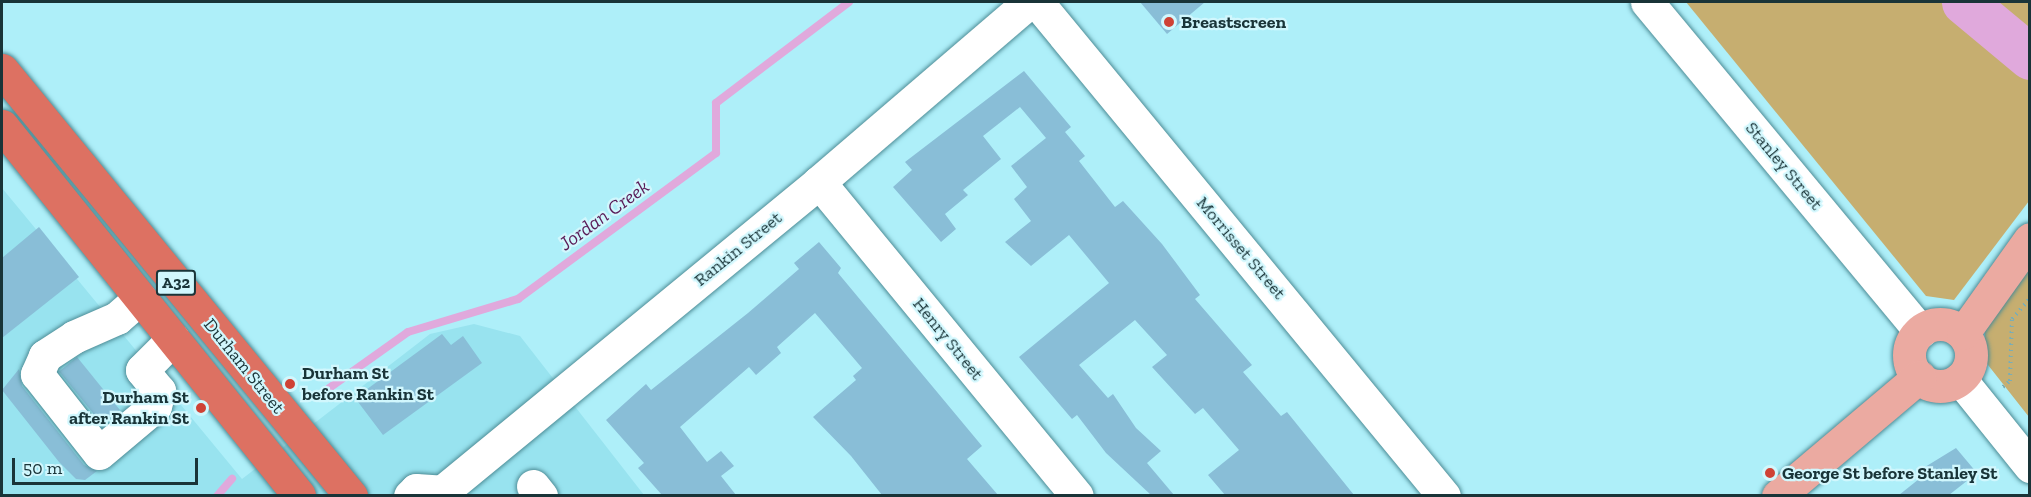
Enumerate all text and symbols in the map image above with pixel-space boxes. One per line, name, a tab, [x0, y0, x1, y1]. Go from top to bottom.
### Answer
place label: Breastscreen	[1181, 11, 1286, 33]
marker: Breastscreen	[1162, 15, 1176, 29]
street label: Stanley Street	[1741, 117, 1827, 215]
water label: Jordan Creek	[554, 174, 654, 256]
street label: Morrisset Street	[1192, 192, 1290, 304]
street label: Rankin Street	[690, 207, 786, 291]
road number: A32	[155, 270, 197, 296]
street label: Henry Street	[908, 293, 988, 385]
street label: Durham Street	[199, 314, 289, 418]
place label: Durham St before Rankin St	[302, 363, 434, 406]
marker: Durham St before Rankin St	[283, 377, 297, 391]
place label: Durham St after Rankin St	[69, 387, 189, 430]
marker: Durham St after Rankin St	[194, 401, 208, 415]
scale bar	[15, 446, 201, 484]
text: 50 m	[23, 457, 62, 479]
place label: George St before Stanley St	[1782, 462, 1998, 484]
marker: George St before Stanley St	[1763, 466, 1777, 480]

